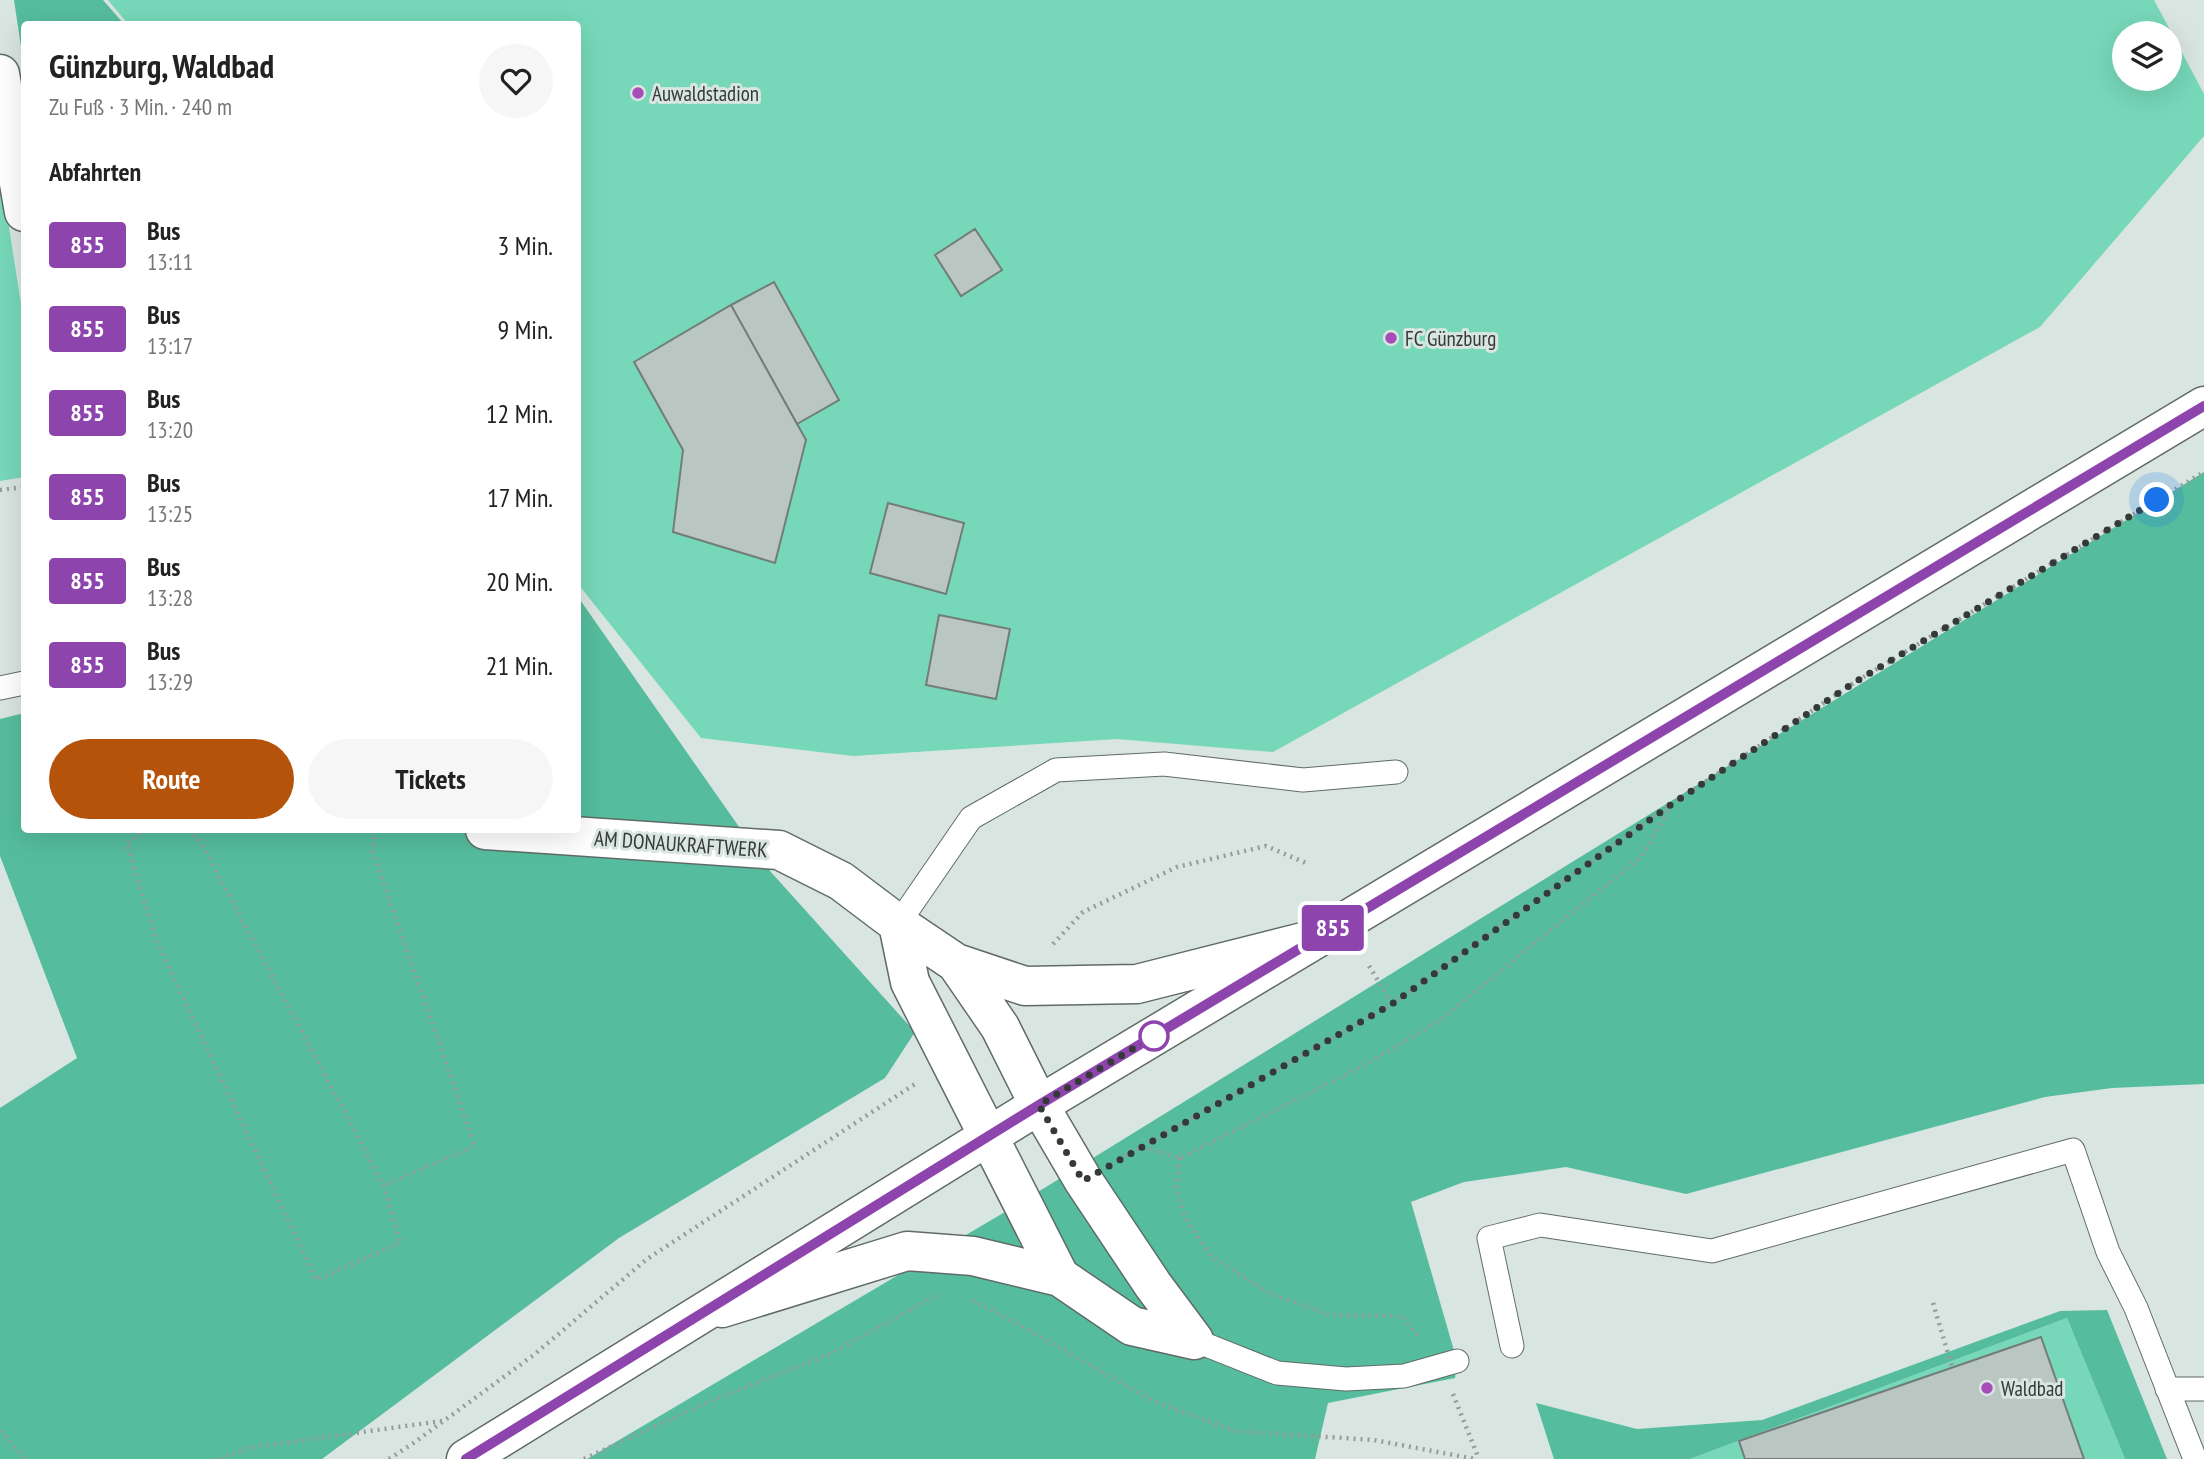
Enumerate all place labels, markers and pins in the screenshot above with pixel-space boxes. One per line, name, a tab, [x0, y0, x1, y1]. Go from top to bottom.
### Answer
place label: Auwaldstadion	[652, 80, 759, 107]
marker: Auwaldstadion	[630, 85, 646, 101]
place label: FC Günzburg	[1405, 325, 1496, 352]
marker: FC Günzburg	[1383, 330, 1399, 346]
unlabelled marker	[1139, 1021, 1169, 1051]
place label: Waldbad	[2001, 1375, 2063, 1402]
marker: Waldbad	[1979, 1380, 1995, 1396]

